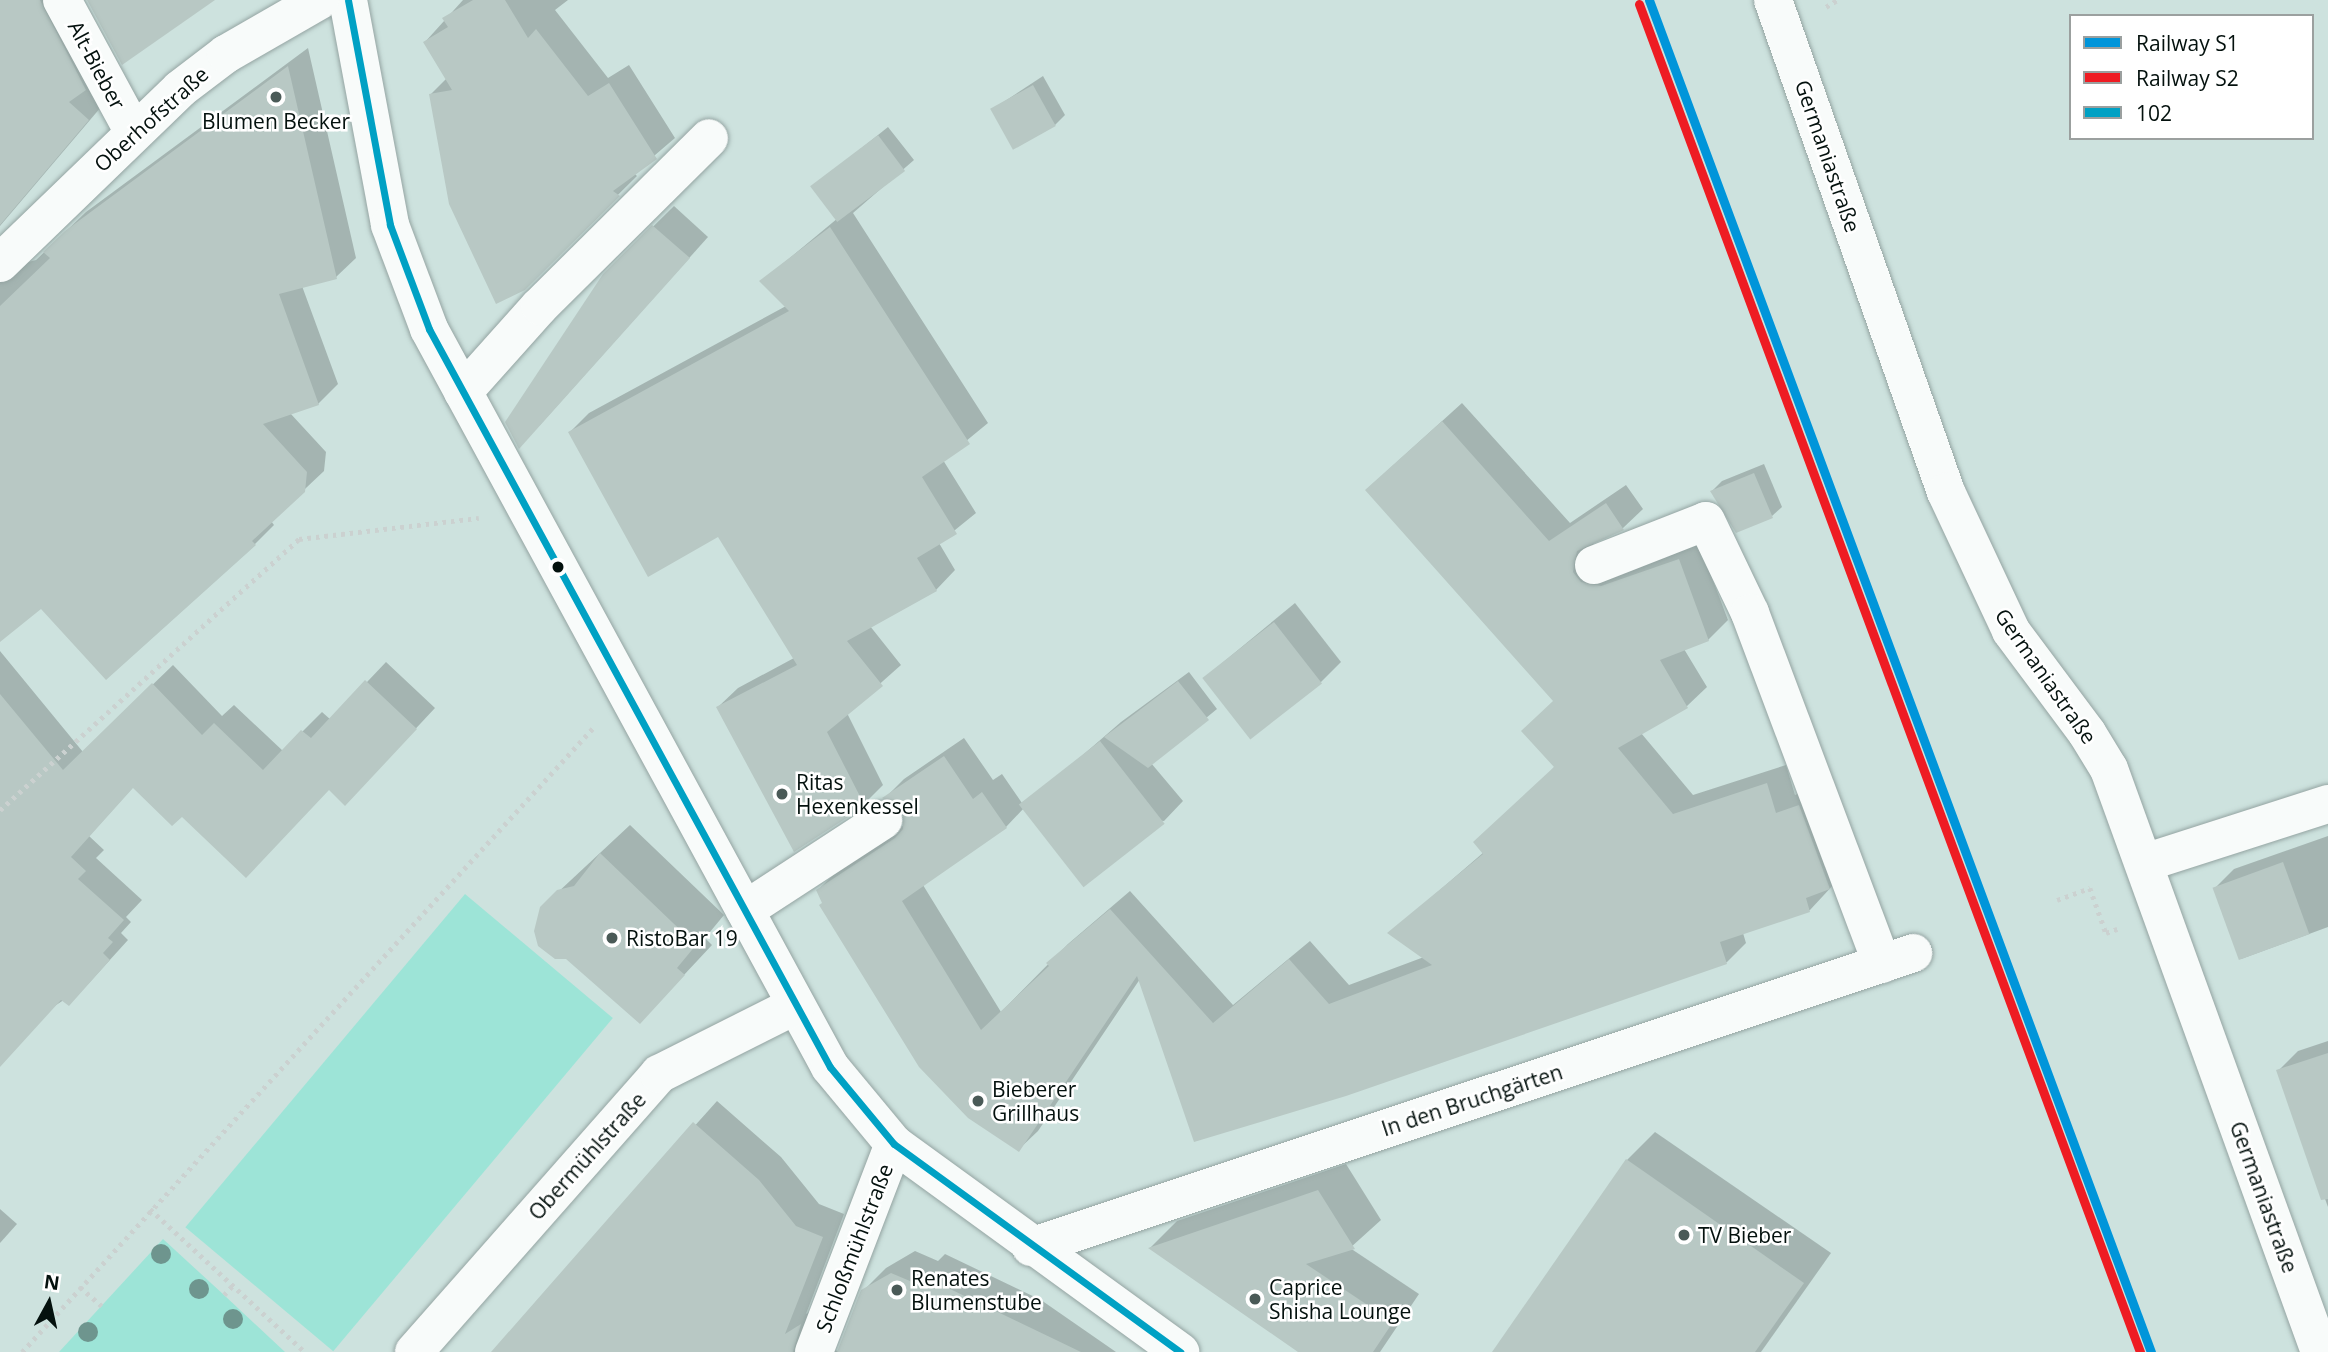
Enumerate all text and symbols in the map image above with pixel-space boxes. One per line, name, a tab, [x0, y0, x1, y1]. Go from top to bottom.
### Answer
legend	[2069, 14, 2314, 140]
street label: Alt-Bieber	[63, 16, 131, 114]
text: Railway S1	[2136, 29, 2239, 57]
street label: Oberhofstraße	[89, 61, 213, 177]
text: Railway S2	[2136, 64, 2239, 92]
street label: Germaniastraße	[1790, 77, 1866, 235]
marker: Blumen Becker	[268, 89, 284, 105]
text: 102	[2136, 99, 2172, 127]
place label: Blumen Becker	[202, 108, 350, 134]
unlabelled marker	[551, 560, 565, 574]
street label: Germaniastraße	[1990, 604, 2102, 748]
place label: Ritas Hexenkessel	[796, 769, 919, 819]
marker: Ritas Hexenkessel	[774, 786, 790, 802]
place label: RistoBar 19	[626, 925, 738, 951]
marker: RistoBar 19	[604, 930, 620, 946]
street label: In den Bruchgärten	[1378, 1059, 1566, 1141]
place label: Bieberer Grillhaus	[992, 1076, 1079, 1126]
street label: Obermühlstraße	[523, 1087, 651, 1225]
marker: Bieberer Grillhaus	[970, 1093, 986, 1109]
street label: Germaniastraße	[2225, 1118, 2303, 1276]
street label: Schloßmühlstraße	[810, 1160, 898, 1336]
place label: TV Bieber	[1698, 1222, 1791, 1248]
marker: TV Bieber	[1676, 1227, 1692, 1243]
place label: Renates Blumenstube	[911, 1265, 1042, 1315]
north arrow	[14, 1268, 84, 1338]
text: N	[42, 1268, 61, 1296]
place label: Caprice Shisha Lounge	[1269, 1274, 1411, 1324]
marker: Renates Blumenstube	[889, 1282, 905, 1298]
marker: Caprice Shisha Lounge	[1247, 1291, 1263, 1307]

